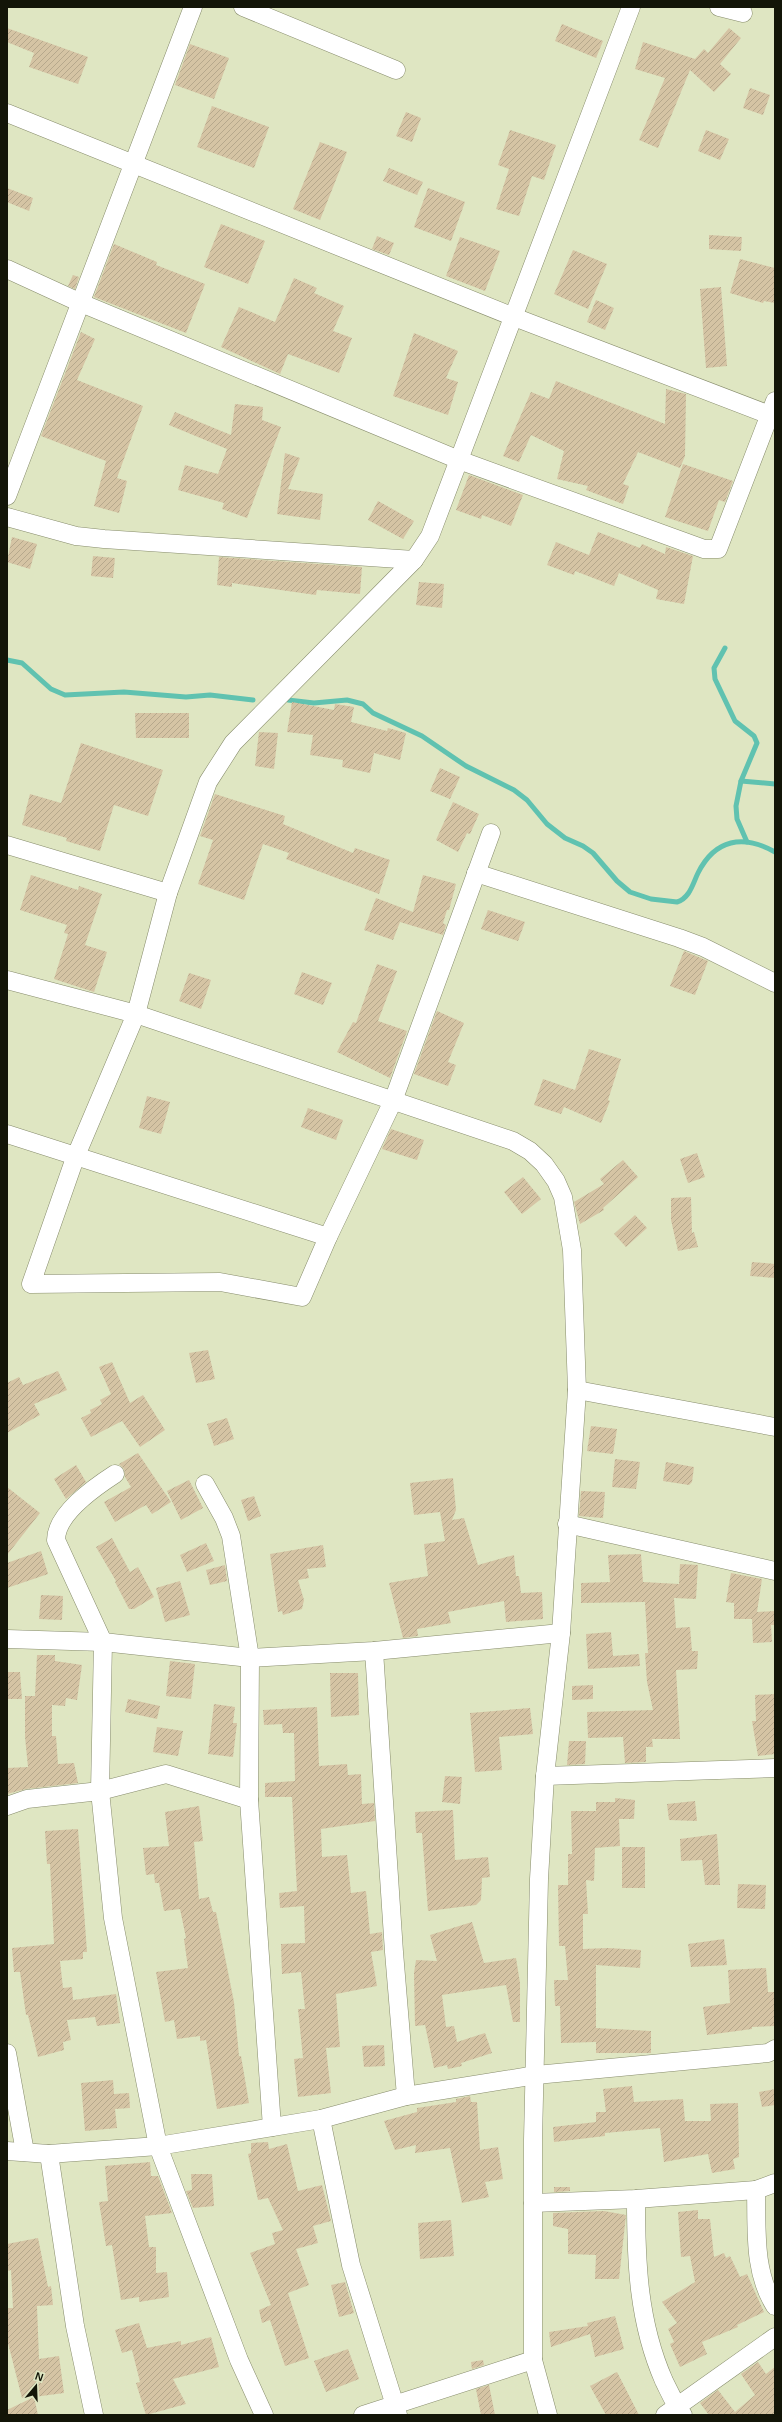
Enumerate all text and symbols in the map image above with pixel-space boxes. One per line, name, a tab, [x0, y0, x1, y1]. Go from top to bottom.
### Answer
north arrow	[16, 2366, 56, 2406]
text: N	[34, 2370, 45, 2384]

